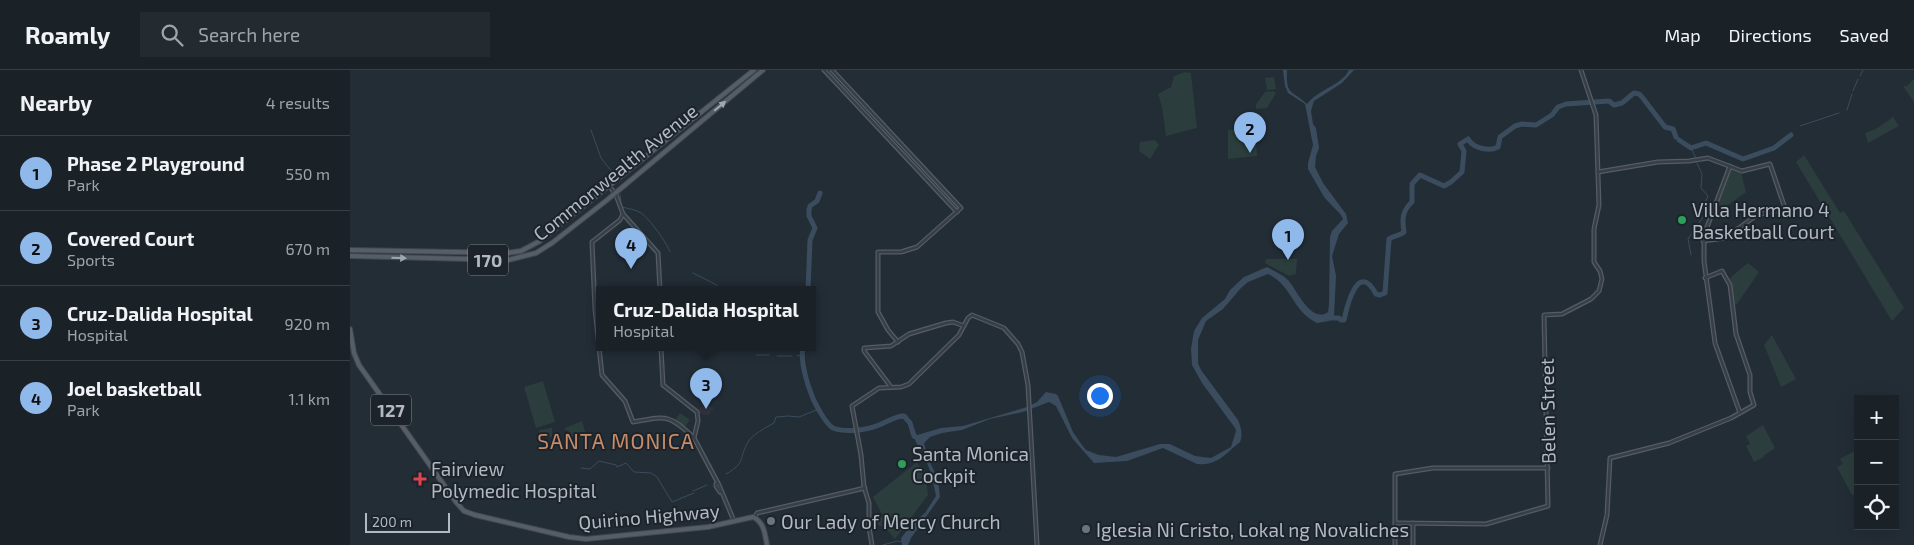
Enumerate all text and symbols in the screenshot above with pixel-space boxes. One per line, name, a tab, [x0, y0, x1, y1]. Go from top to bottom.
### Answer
search box	[140, 12, 490, 57]
text: Roamly	[25, 20, 110, 49]
icon: search	[158, 21, 186, 49]
text: Search here	[198, 23, 300, 46]
text: Map	[1664, 24, 1701, 46]
text: Directions	[1729, 24, 1812, 46]
text: Saved	[1840, 24, 1889, 46]
text: Nearby	[20, 90, 92, 115]
text: 4 results	[266, 93, 330, 112]
street label: Commonwealth Avenue	[528, 99, 702, 245]
one-way arrow	[713, 100, 725, 112]
pin: 2	[1234, 112, 1266, 153]
text: Phase 2 Playground	[67, 152, 245, 175]
text: 1	[33, 164, 39, 183]
text: 550 m	[286, 164, 330, 183]
text: Park	[67, 175, 100, 194]
place label: Villa Hermano 4 Basketball Court	[1692, 198, 1834, 243]
marker: Villa Hermano 4 Basketball Court	[1676, 214, 1688, 226]
pin: 1	[1272, 219, 1304, 260]
text: Covered Court	[67, 227, 194, 250]
pin: 4	[615, 228, 647, 269]
text: 2	[31, 239, 41, 258]
text: 670 m	[285, 239, 330, 258]
road number: 170	[468, 244, 508, 276]
text: Sports	[67, 250, 115, 269]
one-way arrow	[391, 254, 407, 262]
popup	[596, 286, 816, 351]
text: Cruz-Dalida Hospital	[613, 298, 799, 321]
text: Cruz-Dalida Hospital	[67, 302, 253, 325]
text: 3	[31, 314, 41, 333]
text: 920 m	[285, 314, 330, 333]
text: Hospital	[613, 321, 674, 340]
text: Hospital	[67, 325, 128, 344]
street label: Belen Street	[1535, 358, 1559, 464]
pin: 3	[690, 368, 722, 409]
text: Joel basketball	[67, 377, 201, 400]
your location	[1087, 383, 1113, 409]
text: 4	[31, 389, 41, 408]
text: 1.1 km	[289, 389, 330, 408]
road number: 127	[371, 394, 411, 426]
map controls	[1854, 395, 1899, 530]
button: +	[1854, 395, 1899, 440]
text: Park	[67, 400, 100, 419]
district label: SANTA MONICA	[537, 428, 695, 453]
button: −	[1854, 440, 1899, 485]
place label: Santa Monica Cockpit	[912, 442, 1029, 487]
place label: Fairview Polymedic Hospital	[431, 457, 597, 502]
marker: Santa Monica Cockpit	[896, 458, 908, 470]
marker: Fairview Polymedic Hospital	[413, 472, 427, 486]
button: locate	[1854, 485, 1899, 530]
street label: Quirino Highway	[577, 498, 721, 534]
scale bar	[365, 510, 450, 533]
place label: Our Lady of Mercy Church	[781, 510, 1001, 533]
text: 200 m	[372, 513, 412, 530]
marker: Our Lady of Mercy Church	[765, 515, 777, 527]
place label: Iglesia Ni Cristo, Lokal ng Novaliches	[1096, 518, 1409, 541]
marker: Iglesia Ni Cristo, Lokal ng Novaliches	[1080, 523, 1092, 535]

